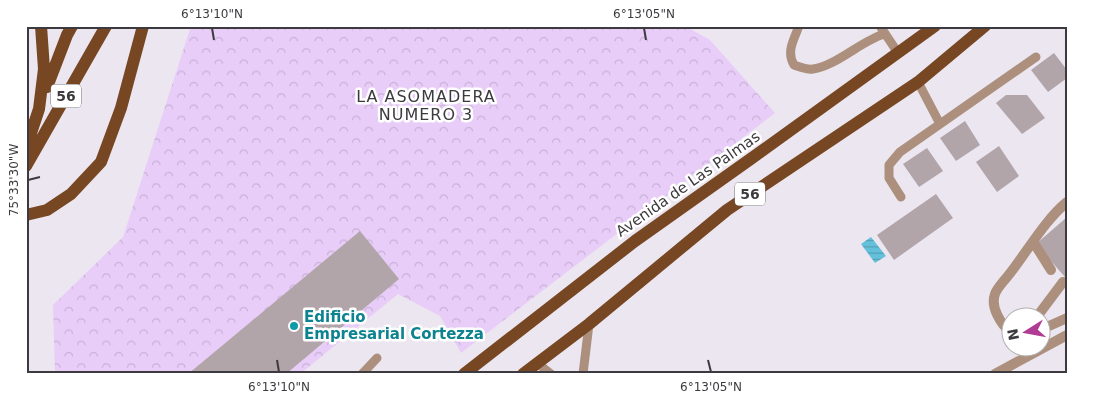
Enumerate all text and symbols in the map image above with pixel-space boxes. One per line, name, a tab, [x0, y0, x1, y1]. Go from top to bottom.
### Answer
text: 6°13'10"N	[181, 7, 243, 21]
text: 6°13'05"N	[613, 7, 675, 21]
road number: 56	[51, 84, 81, 108]
district label: LA ASOMADERA NUMERO 3	[356, 87, 496, 124]
street label: Avenida de Las Palmas	[613, 127, 764, 241]
text: 75°33'30"W	[7, 144, 21, 216]
road number: 56	[735, 182, 765, 205]
place label: Edificio Empresarial Cortezza	[304, 308, 484, 343]
north arrow	[1000, 308, 1050, 358]
marker: Edificio Empresarial Cortezza	[288, 320, 300, 332]
text: N	[1004, 327, 1022, 342]
text: 6°13'10"N	[248, 380, 310, 394]
text: 6°13'05"N	[680, 380, 742, 394]

